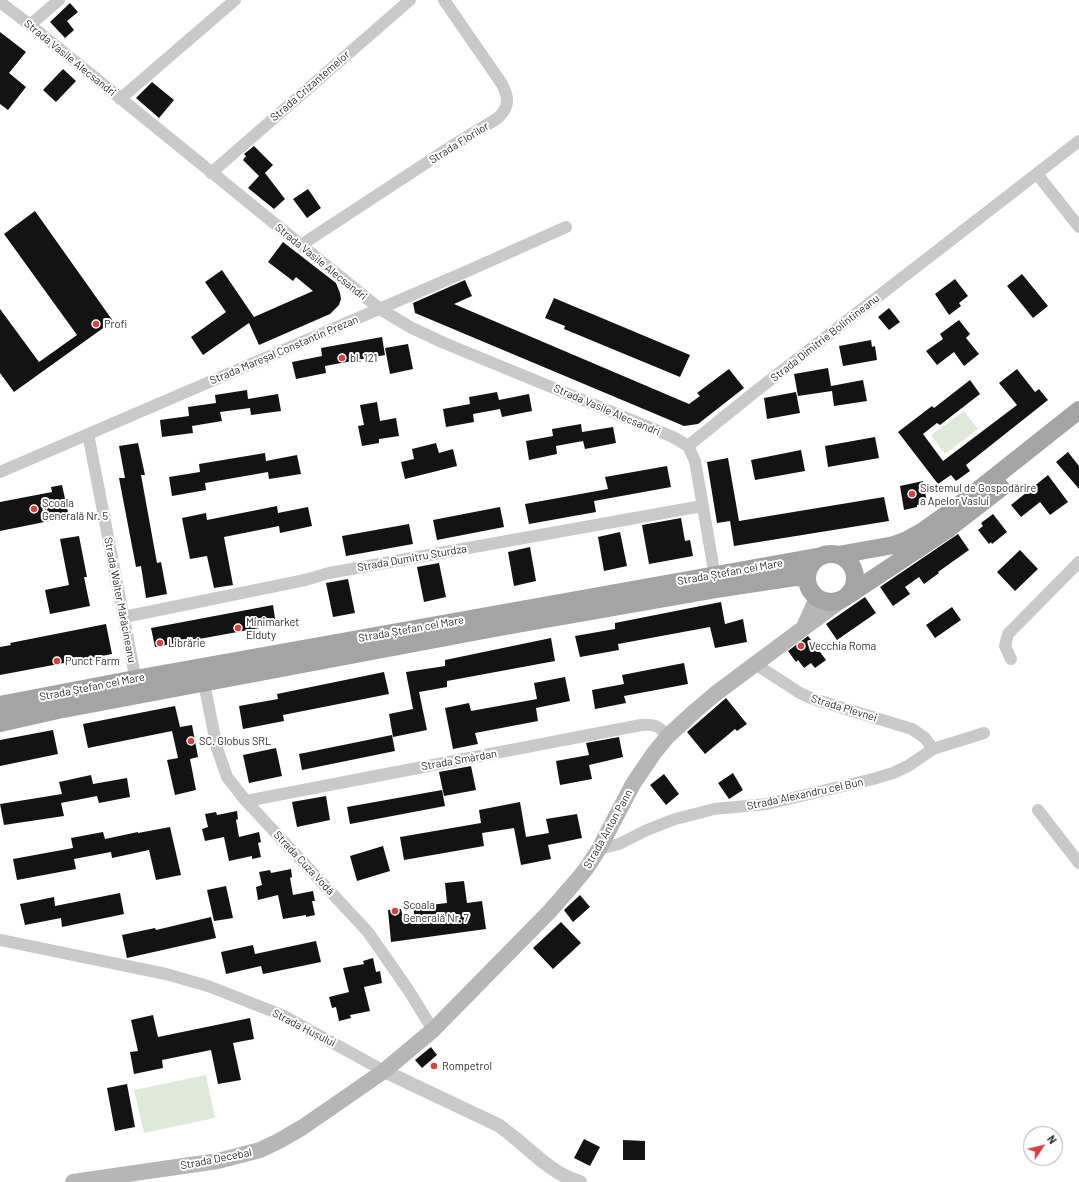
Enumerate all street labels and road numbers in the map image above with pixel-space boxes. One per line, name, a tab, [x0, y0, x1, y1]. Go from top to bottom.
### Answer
street label: Strada Vasile Alecsandri	[21, 17, 119, 99]
street label: Strada Crizantemelor	[268, 48, 352, 124]
street label: Strada Florilor	[427, 119, 491, 167]
street label: Strada Vasile Alecsandri	[272, 221, 370, 303]
street label: Strada Dimitrie Bolintineanu	[768, 291, 882, 385]
street label: Strada Mareșal Constantin Prezan	[208, 313, 360, 387]
street label: Strada Vasile Alecsandri	[552, 382, 662, 438]
street label: Strada Walter Mărăcineanu	[101, 536, 139, 664]
street label: Strada Dumitru Sturdza	[356, 542, 468, 574]
street label: Strada Ștefan cel Mare	[676, 556, 784, 588]
street label: Strada Ștefan cel Mare	[357, 613, 465, 645]
street label: Strada Ștefan cel Mare	[38, 670, 146, 704]
street label: Strada Plevnei	[809, 692, 879, 724]
street label: Strada Smârdan	[420, 747, 498, 773]
street label: Strada Alexandru cel Bun	[746, 775, 864, 813]
street label: Strada Anton Pann	[581, 787, 635, 871]
street label: Strada Cuza Vodă	[271, 828, 337, 898]
street label: Strada Hușului	[270, 1006, 338, 1050]
street label: Strada Decebal	[179, 1146, 253, 1172]

